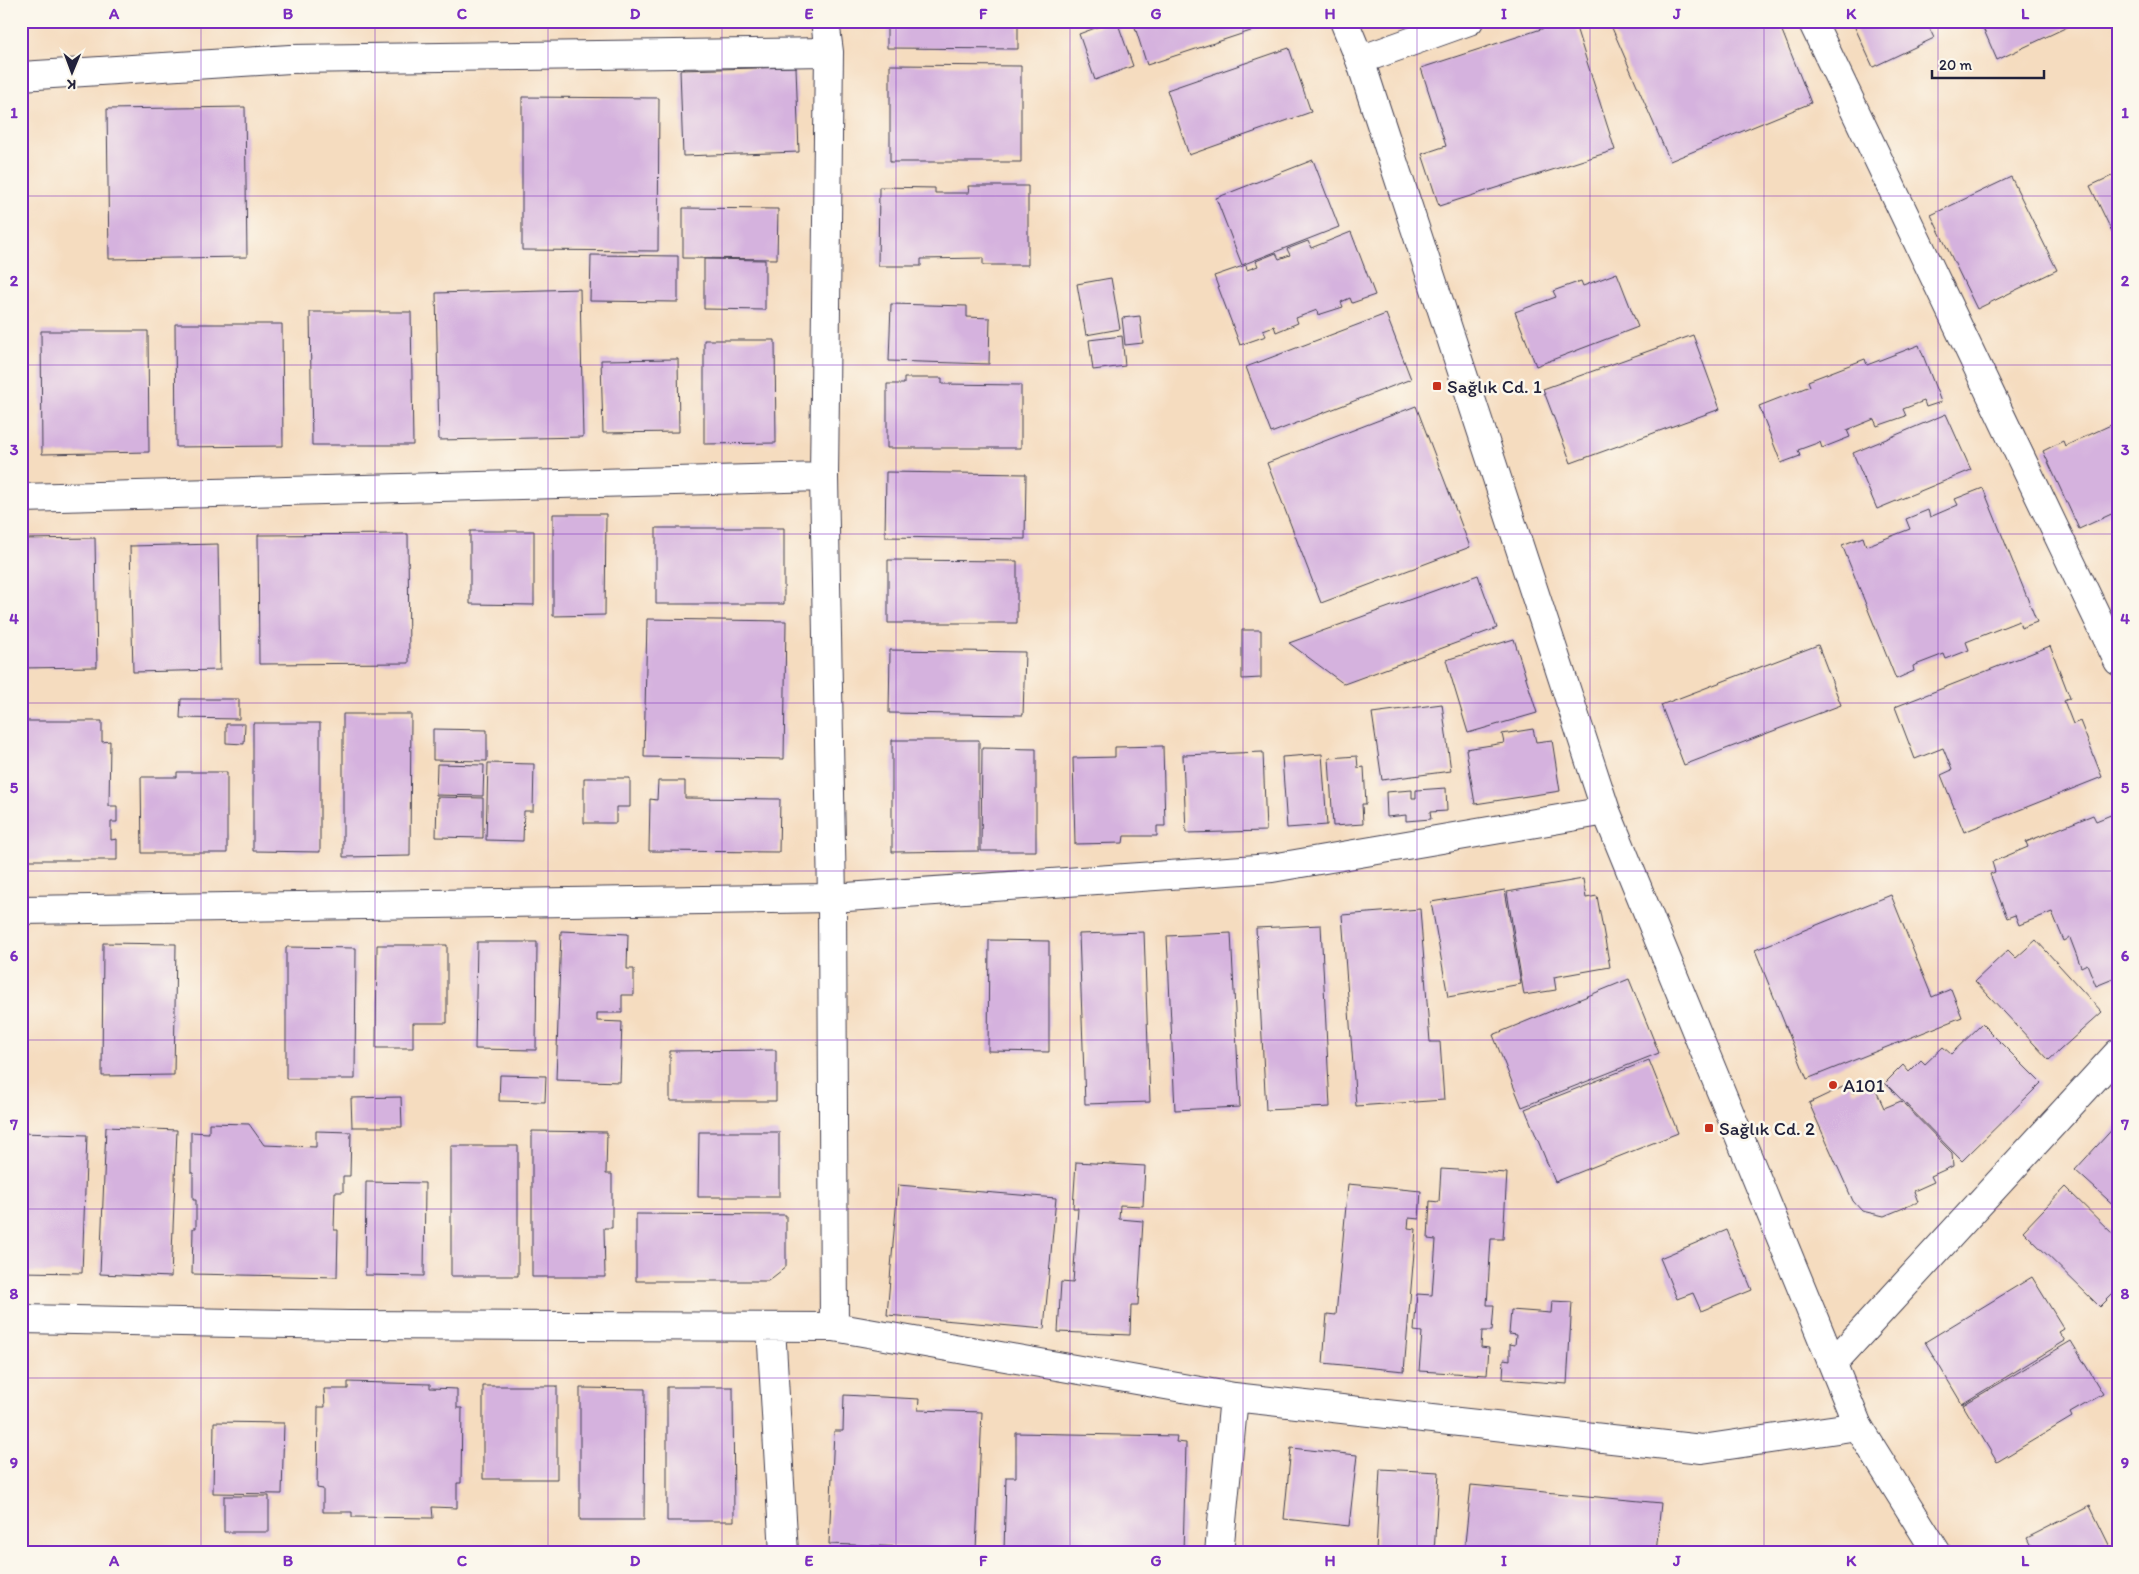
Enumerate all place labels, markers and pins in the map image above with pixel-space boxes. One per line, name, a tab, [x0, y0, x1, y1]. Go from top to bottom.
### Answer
place label: Sağlık Cd. 1	[1447, 375, 1542, 398]
marker: Sağlık Cd. 1	[1431, 380, 1443, 392]
place label: A101	[1843, 1074, 1885, 1097]
marker: A101	[1827, 1079, 1839, 1091]
place label: Sağlık Cd. 2	[1719, 1117, 1815, 1140]
marker: Sağlık Cd. 2	[1703, 1122, 1715, 1134]

